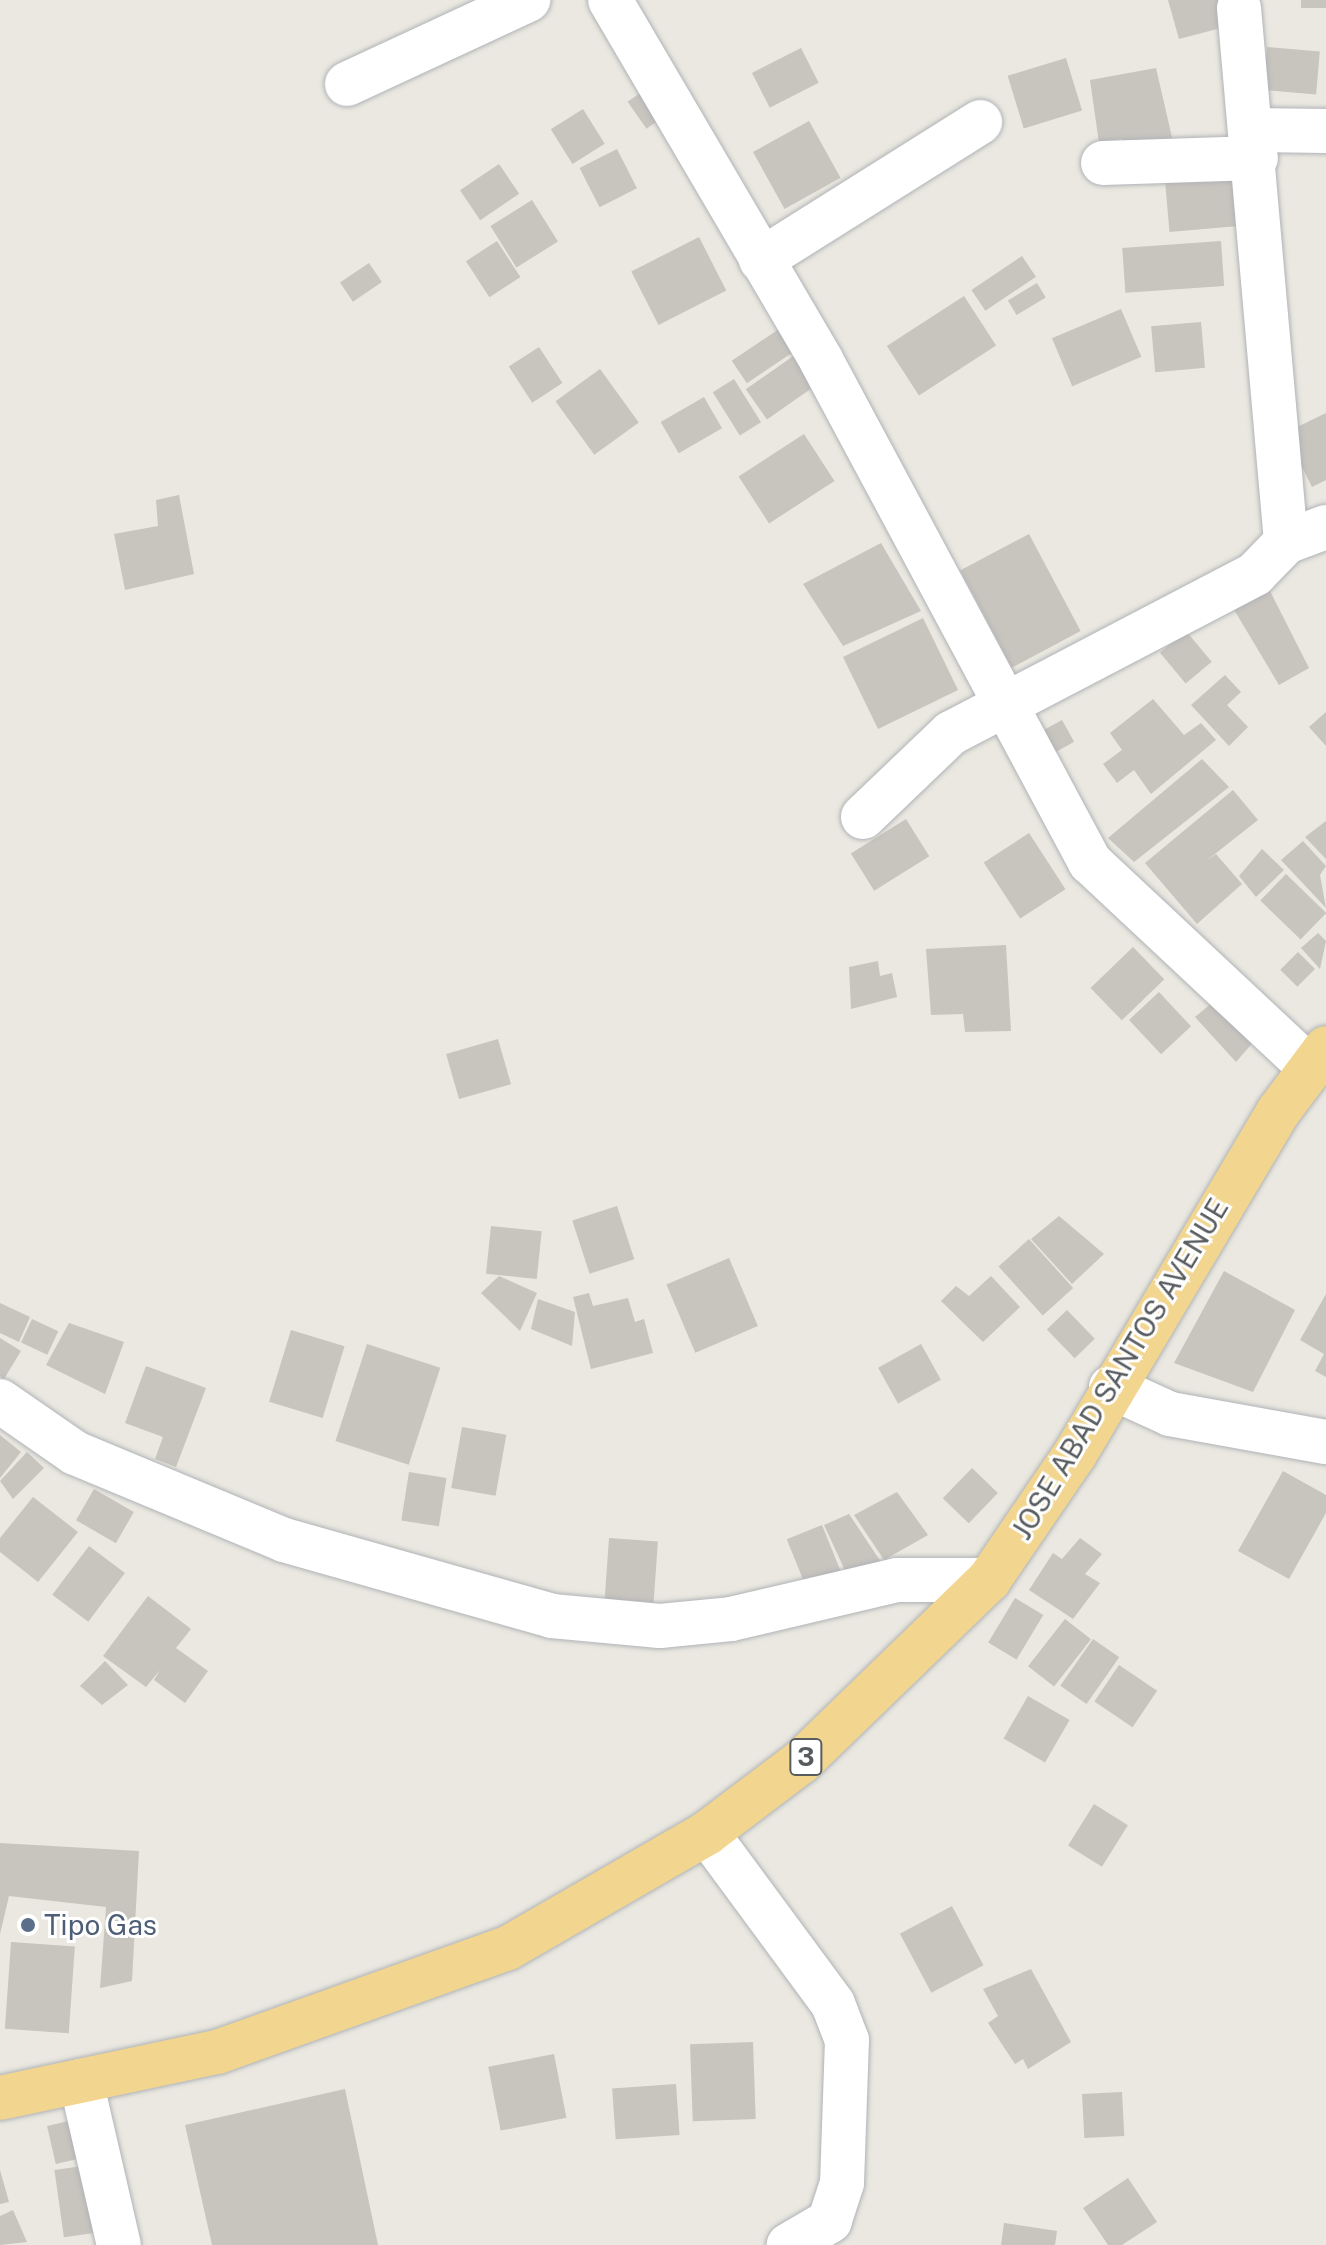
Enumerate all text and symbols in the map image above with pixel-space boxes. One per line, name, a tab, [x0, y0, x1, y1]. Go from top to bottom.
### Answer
street label: JOSE ABAD SANTOS AVENUE	[1005, 1193, 1235, 1545]
road number: 3	[788, 1735, 824, 1779]
place label: Tipo Gas	[44, 1908, 157, 1942]
marker: Tipo Gas	[19, 1916, 37, 1934]

